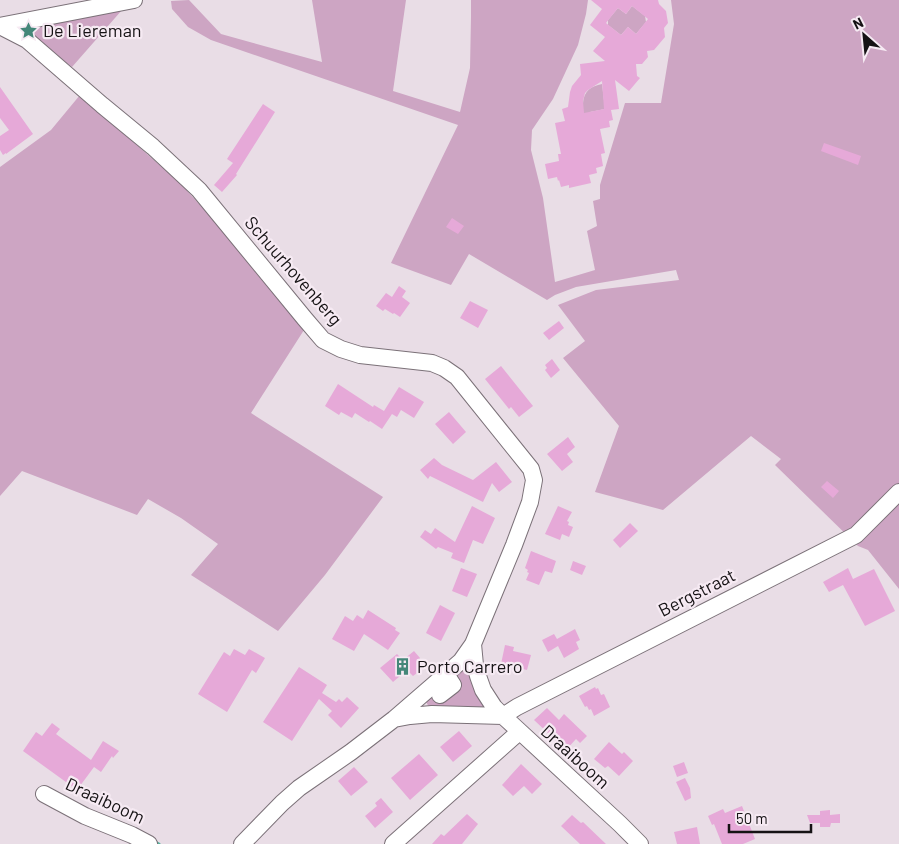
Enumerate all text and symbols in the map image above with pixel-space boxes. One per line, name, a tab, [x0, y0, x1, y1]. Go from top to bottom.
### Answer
north arrow	[839, 10, 889, 60]
text: N	[850, 13, 866, 33]
place label: De Liereman	[43, 19, 142, 41]
place icon: De Liereman	[19, 21, 39, 41]
street label: Schuurhovenberg	[240, 211, 347, 329]
street label: Bergstraat	[654, 563, 739, 621]
place label: Porto Carrero	[417, 655, 523, 677]
building icon: Porto Carrero	[393, 657, 413, 677]
street label: Draaiboom	[537, 720, 615, 793]
street label: Draaiboom	[62, 772, 149, 828]
scale bar	[729, 802, 812, 834]
text: 50 m	[736, 809, 768, 827]

